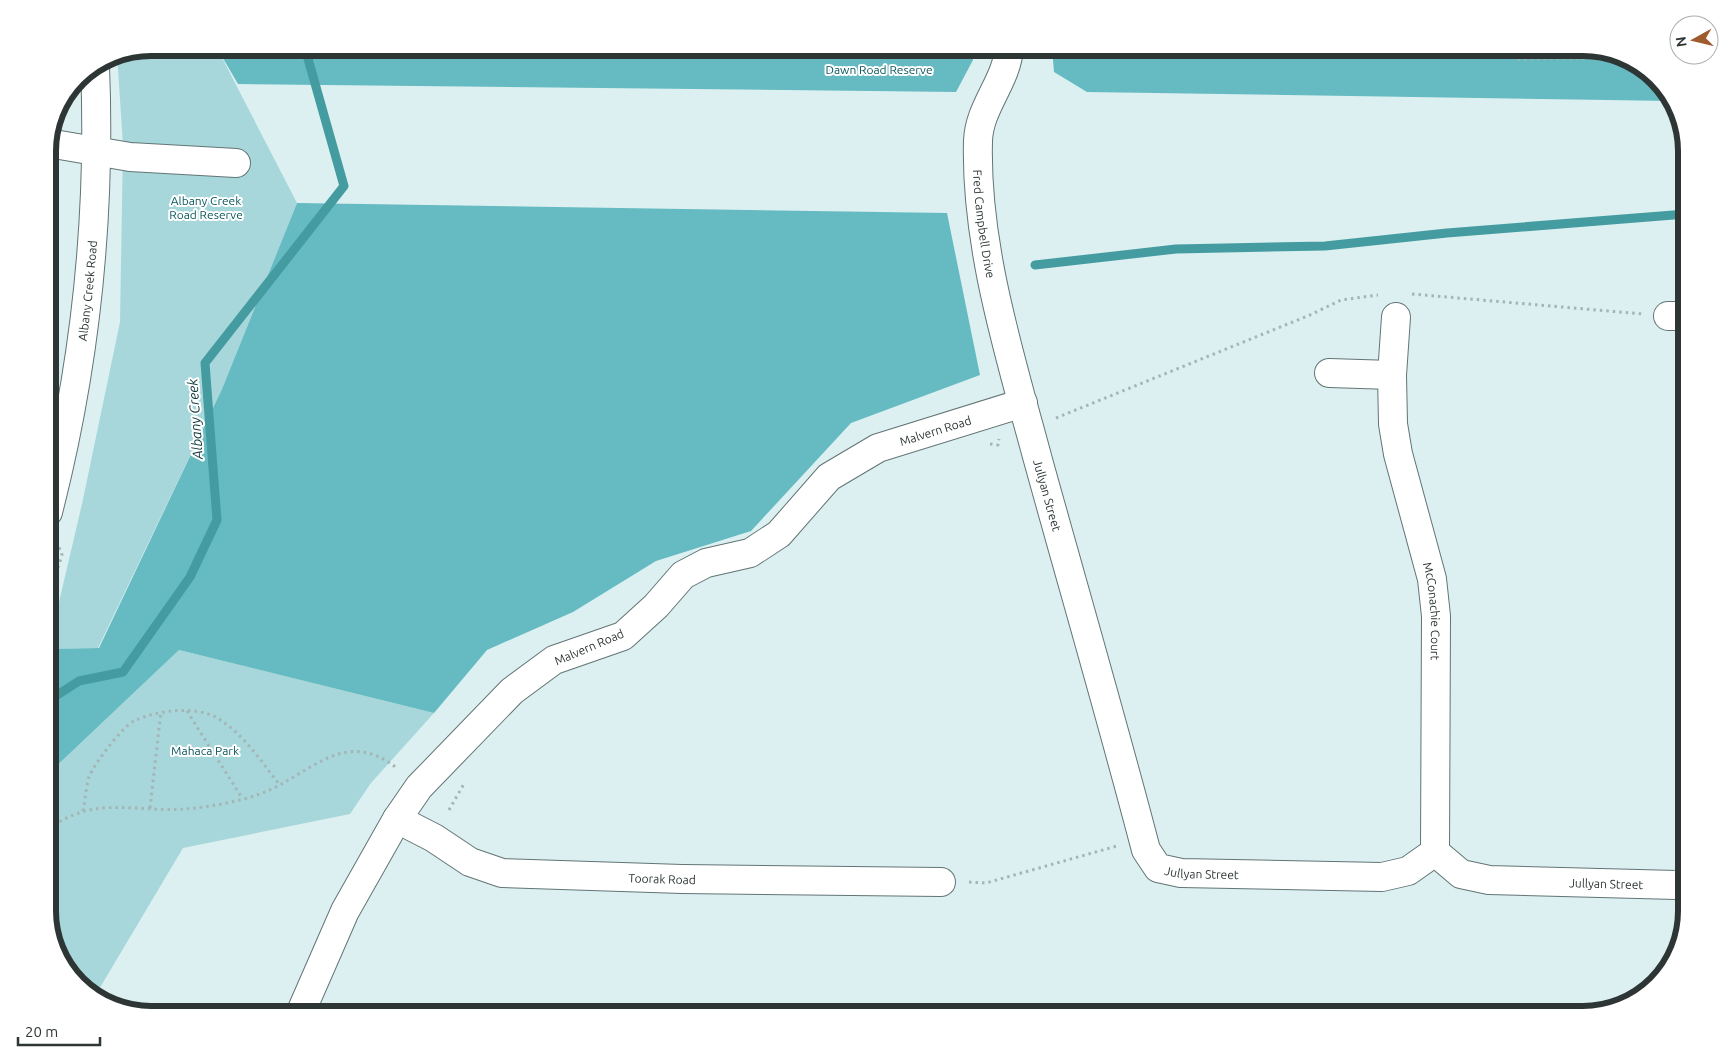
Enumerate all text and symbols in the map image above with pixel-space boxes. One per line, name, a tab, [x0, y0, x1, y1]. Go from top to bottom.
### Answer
north arrow	[1669, 15, 1719, 65]
text: N	[1672, 36, 1690, 48]
park label: Dawn Road Reserve	[825, 63, 933, 76]
street label: Fred Campbell Drive	[972, 169, 998, 279]
park label: Albany Creek Road Reserve	[169, 194, 243, 221]
street label: Albany Creek Road	[75, 240, 99, 342]
water label: Albany Creek	[184, 377, 206, 461]
street label: Malvern Road	[898, 413, 973, 447]
street label: Jullyan Street	[1032, 458, 1064, 533]
street label: McConachie Court	[1421, 561, 1443, 660]
street label: Malvern Road	[552, 627, 626, 667]
park label: Mahaca Park	[171, 744, 239, 757]
street label: Jullyan Street	[1164, 863, 1239, 881]
street label: Toorak Road	[628, 871, 696, 886]
street label: Jullyan Street	[1569, 876, 1644, 891]
scale bar	[18, 1014, 100, 1046]
text: 20 m	[25, 1023, 58, 1040]

